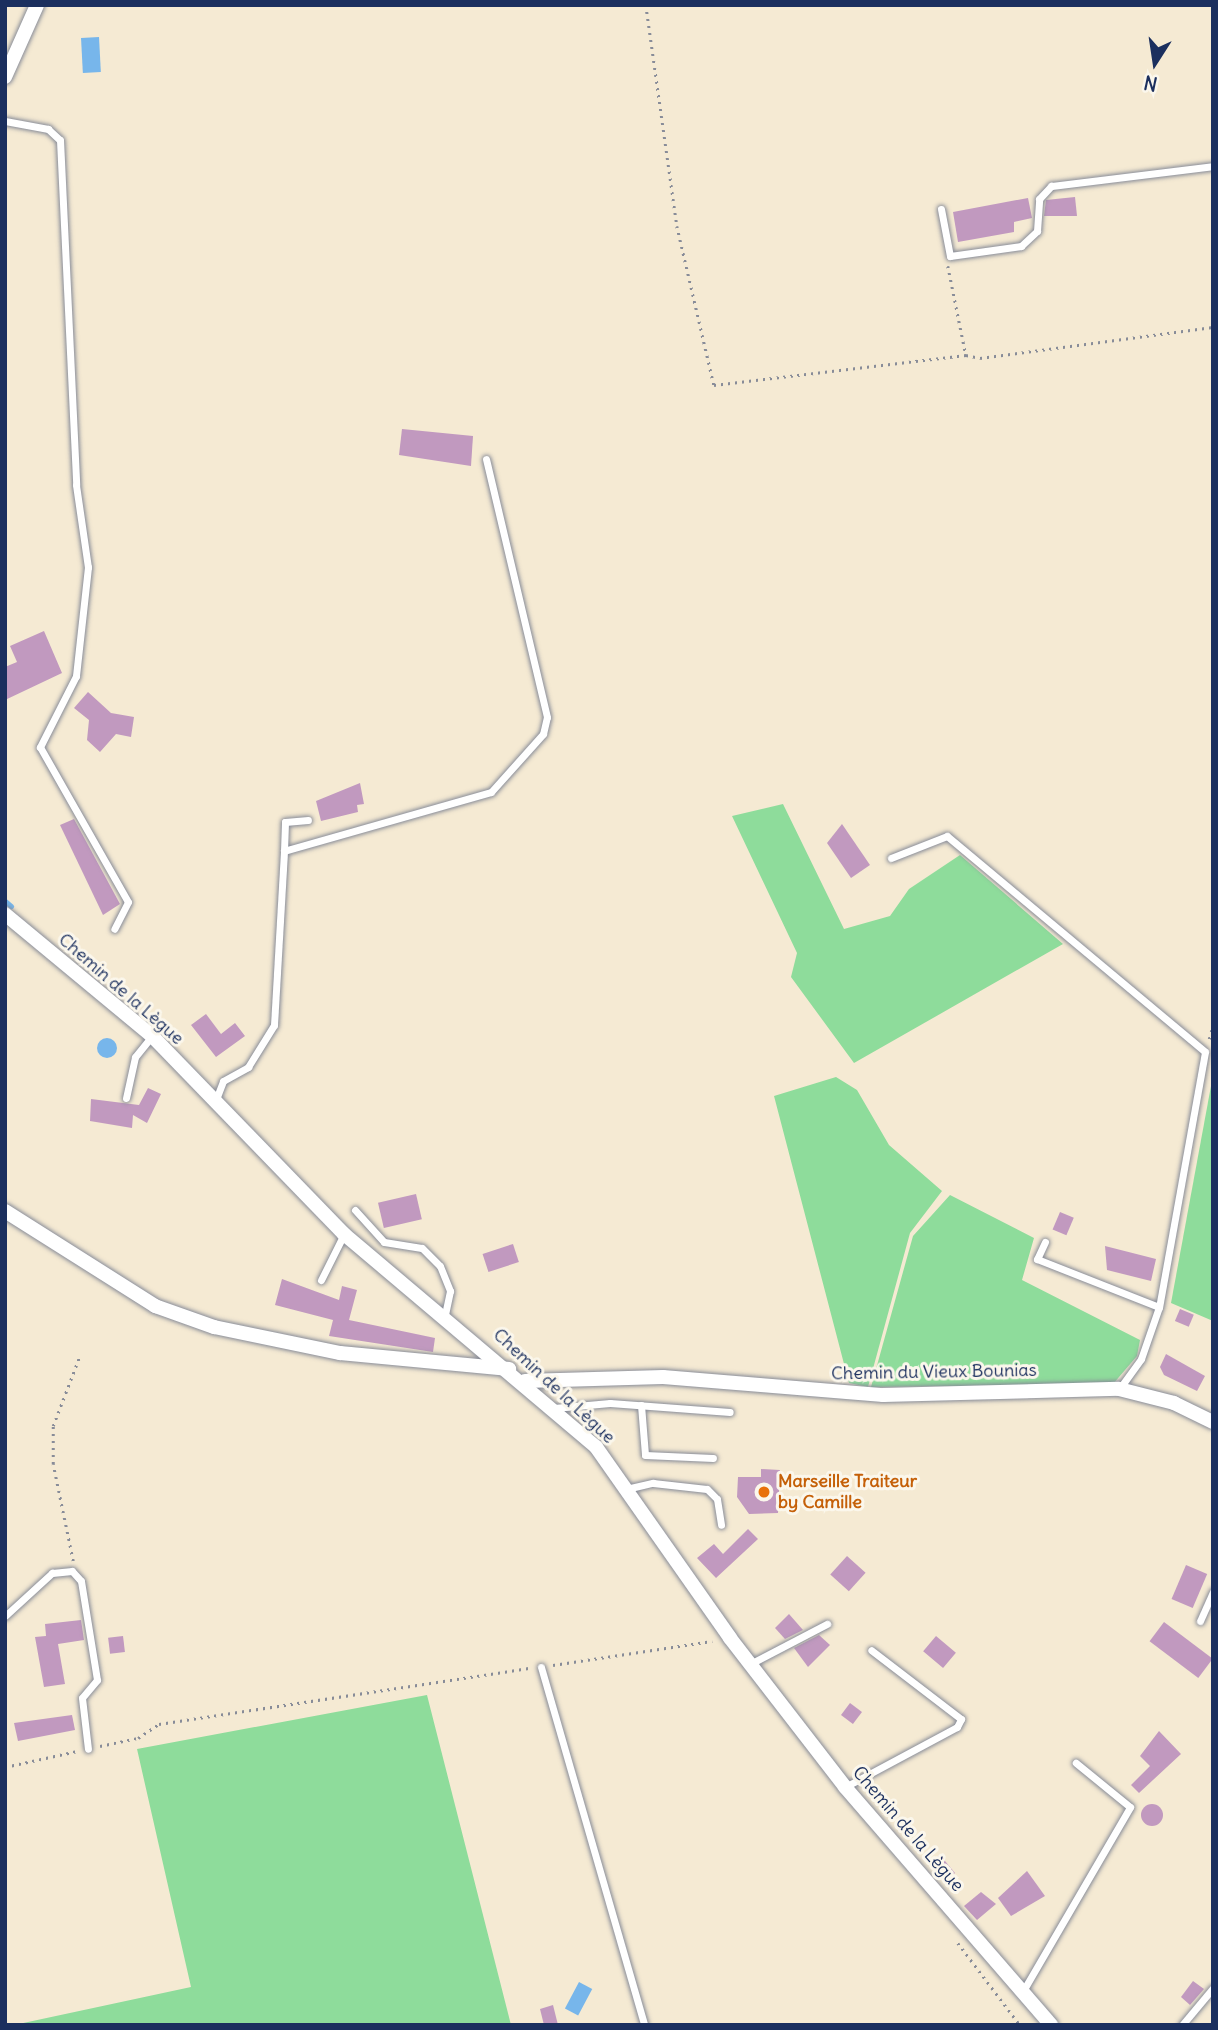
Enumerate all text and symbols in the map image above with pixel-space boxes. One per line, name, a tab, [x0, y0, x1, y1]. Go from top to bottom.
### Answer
north arrow	[1120, 28, 1190, 98]
text: N	[1142, 70, 1160, 97]
street label: Chemin de la Lègue	[54, 929, 188, 1049]
street label: Chemin de la Lègue	[489, 1324, 619, 1448]
street label: Chemin du Vieux Bounias	[831, 1359, 1037, 1385]
place label: Marseille Traiteur by Camille	[778, 1471, 917, 1514]
marker: Marseille Traiteur by Camille	[756, 1484, 772, 1500]
street label: Chemin de la Lègue	[848, 1762, 968, 1896]

